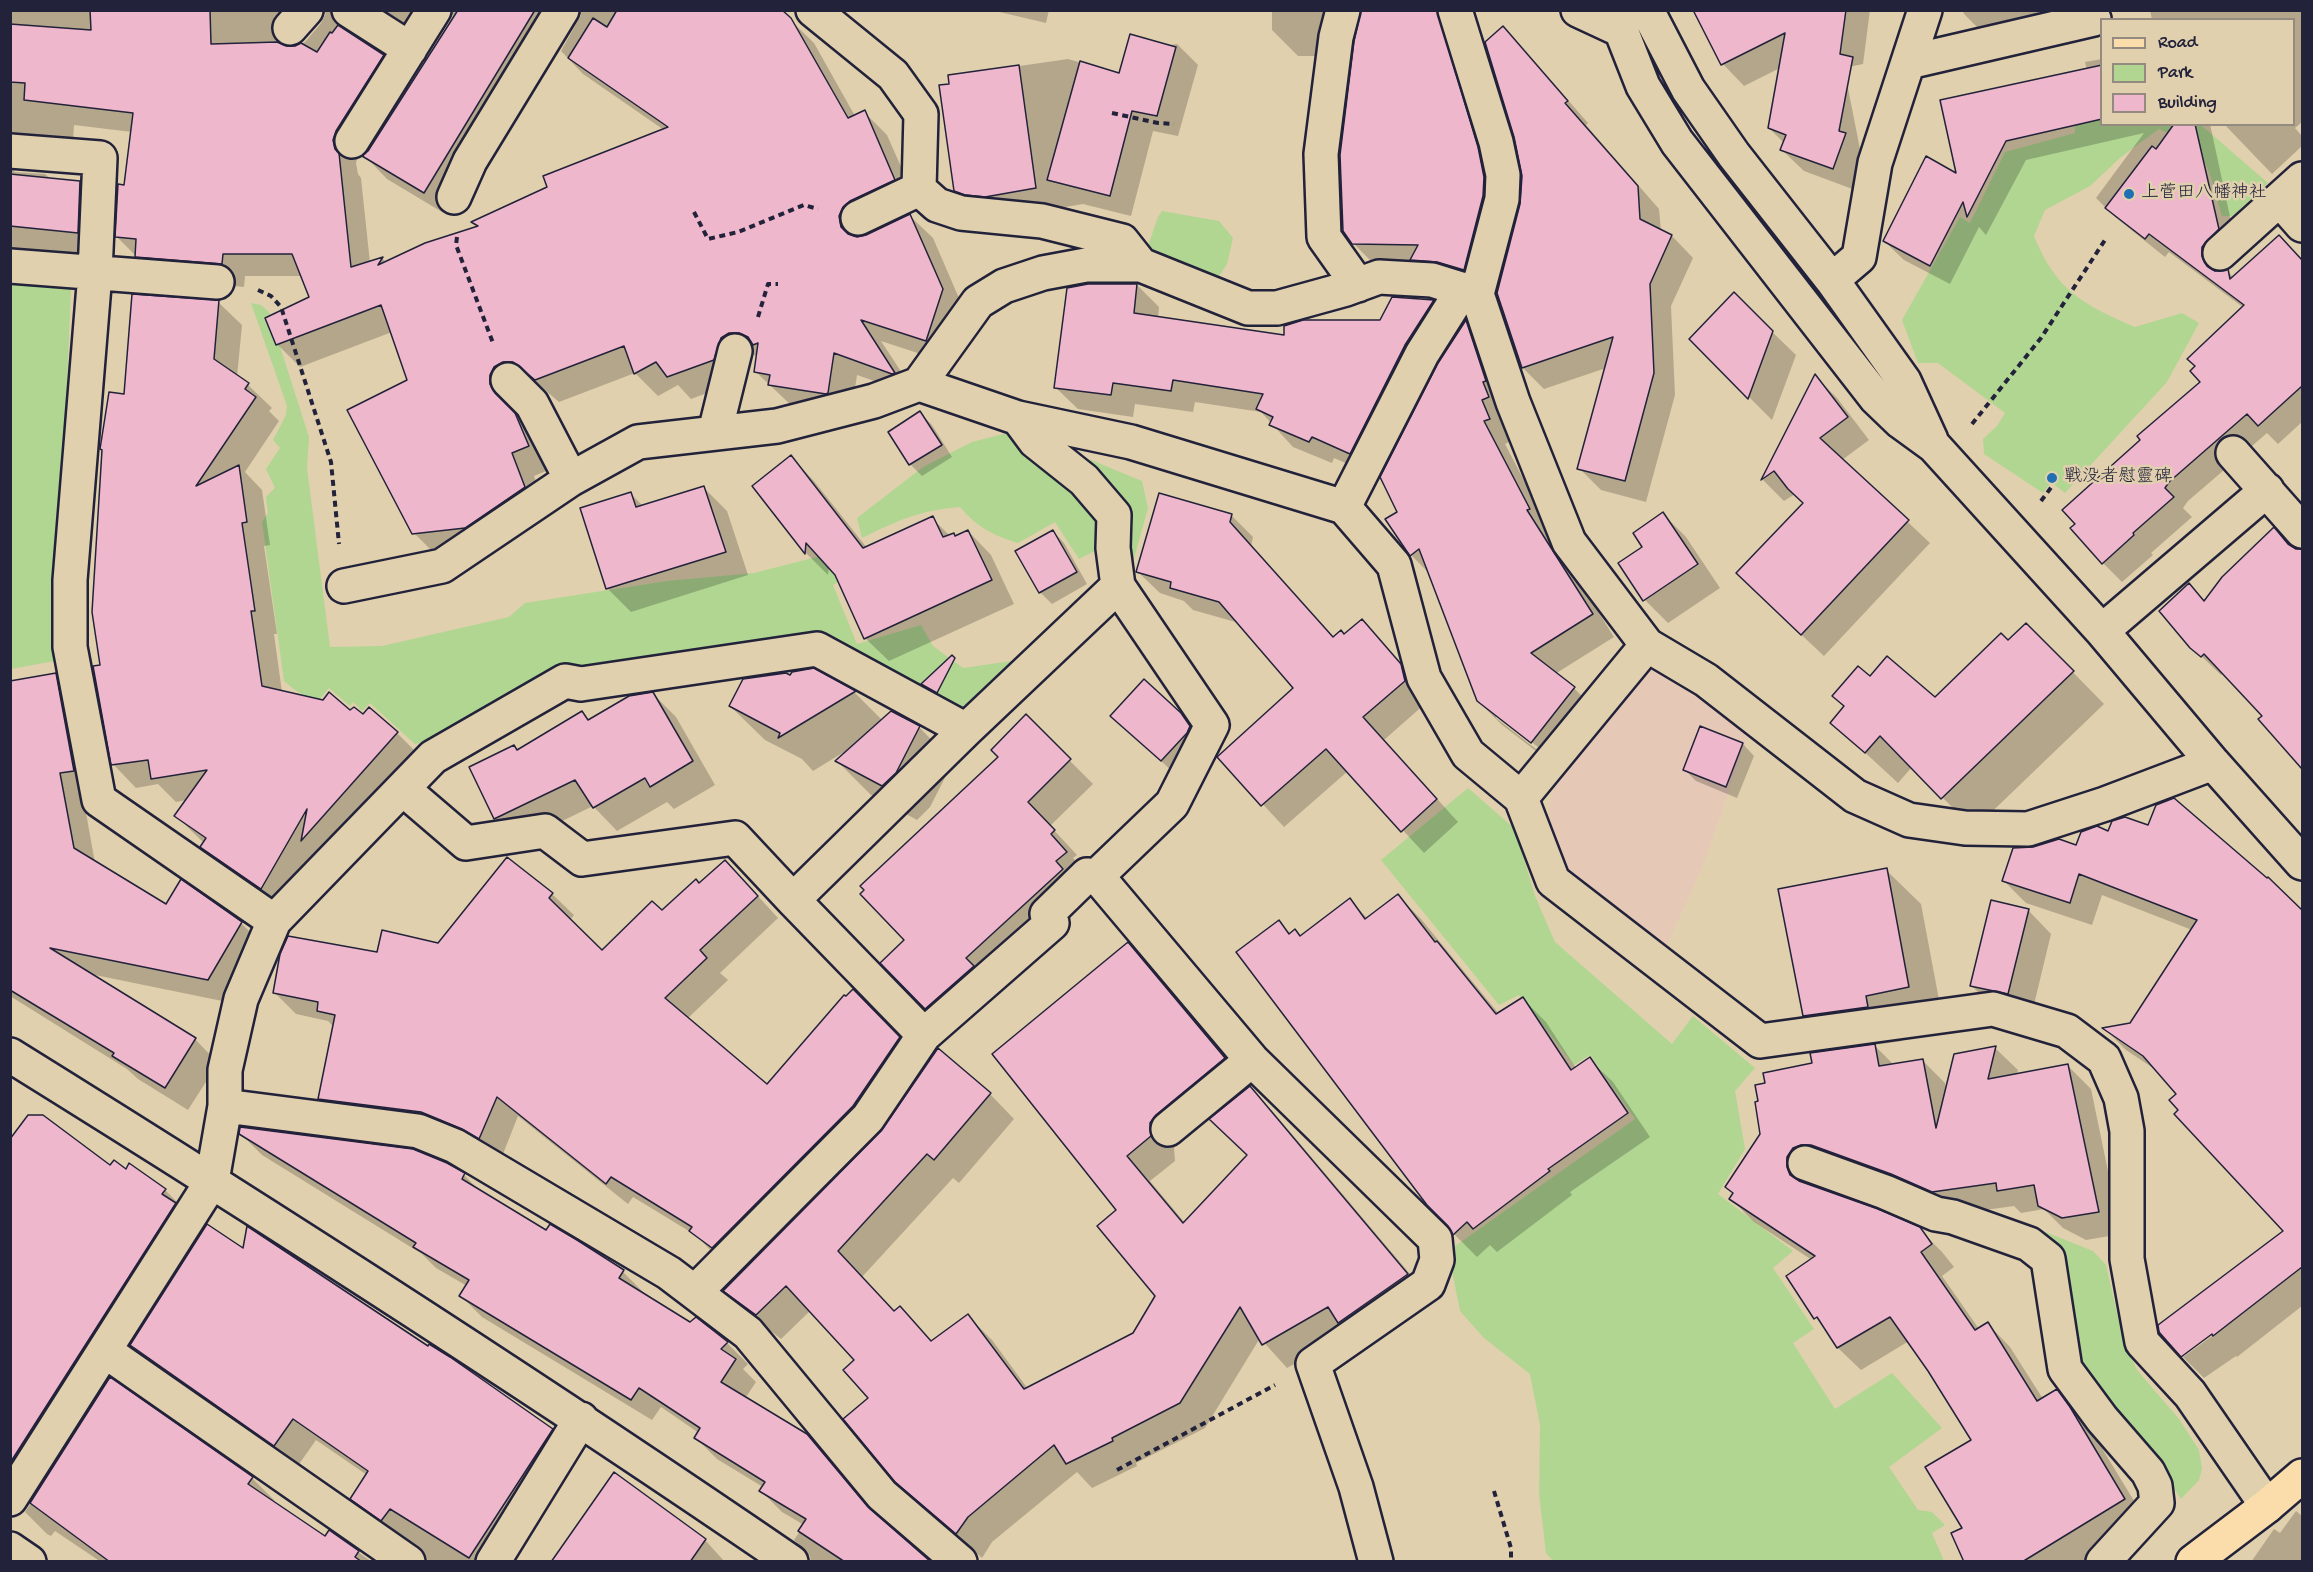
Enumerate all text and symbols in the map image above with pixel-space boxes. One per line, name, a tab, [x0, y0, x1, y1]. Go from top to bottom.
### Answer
legend	[2100, 18, 2295, 126]
text: Road	[2158, 33, 2197, 54]
text: Park	[2158, 63, 2192, 84]
text: Building	[2158, 93, 2217, 114]
place label: 上菅田八幡神社	[2141, 183, 2267, 205]
marker: 上菅田八幡神社	[2122, 187, 2136, 201]
place label: 戰没者慰靈碑	[2064, 467, 2172, 489]
marker: 戰没者慰靈碑	[2045, 471, 2059, 485]

